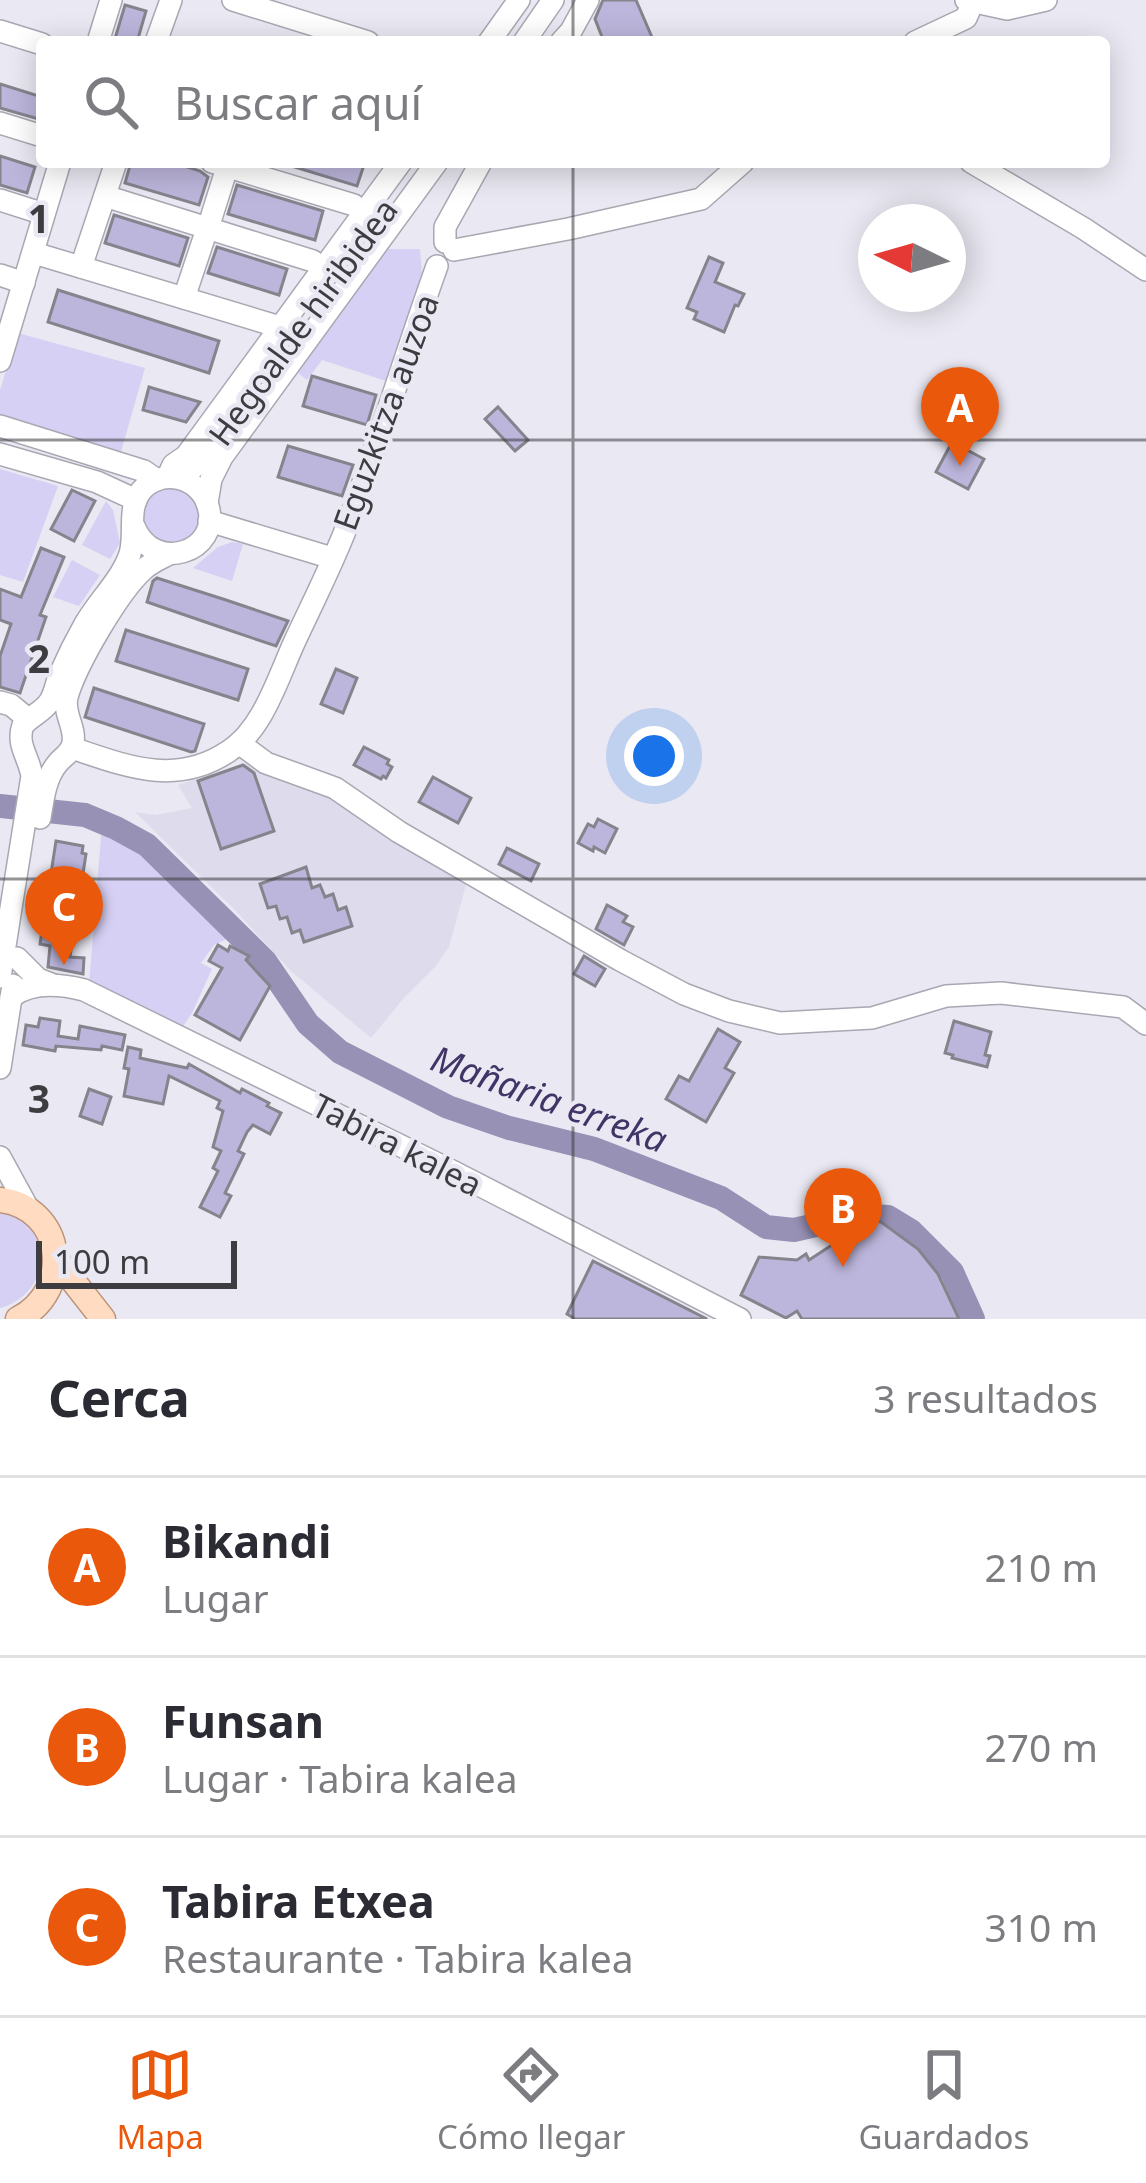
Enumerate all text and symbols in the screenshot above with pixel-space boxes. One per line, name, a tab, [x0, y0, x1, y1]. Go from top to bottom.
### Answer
search box	[36, 36, 1110, 168]
icon: search	[78, 69, 144, 135]
text: Buscar aquí	[174, 72, 422, 133]
street label: Hegoalde hiribidea	[198, 189, 408, 454]
text: 1	[28, 191, 50, 244]
north arrow	[858, 204, 966, 312]
street label: Eguzkitza auzoa	[322, 288, 449, 536]
pin: A	[921, 367, 999, 466]
text: 2	[28, 631, 50, 684]
your location	[624, 726, 684, 786]
pin: C	[25, 866, 103, 965]
water label: Mañaria erreka	[424, 1033, 674, 1164]
text: 3	[28, 1071, 50, 1124]
street label: Tabira kalea	[305, 1083, 490, 1207]
pin: B	[804, 1168, 882, 1267]
scale bar	[36, 1235, 237, 1288]
text: 100 m	[54, 1239, 150, 1284]
text: Cerca	[48, 1362, 190, 1432]
text: 3 resultados	[873, 1371, 1098, 1424]
text: Bikandi	[162, 1510, 331, 1571]
text: A	[74, 1540, 101, 1593]
text: 210 m	[984, 1540, 1098, 1593]
text: Lugar	[162, 1571, 269, 1624]
text: Funsan	[162, 1690, 324, 1751]
text: B	[74, 1720, 100, 1773]
text: 270 m	[984, 1720, 1098, 1773]
text: Lugar · Tabira kalea	[162, 1751, 518, 1804]
text: Tabira Etxea	[162, 1870, 435, 1931]
text: C	[74, 1900, 100, 1953]
text: 310 m	[984, 1900, 1098, 1953]
text: Restaurante · Tabira kalea	[162, 1931, 634, 1984]
tab: Mapa	[117, 2042, 204, 2159]
tab: Cómo llegar	[437, 2042, 625, 2159]
tab: Guardados	[859, 2042, 1029, 2159]

